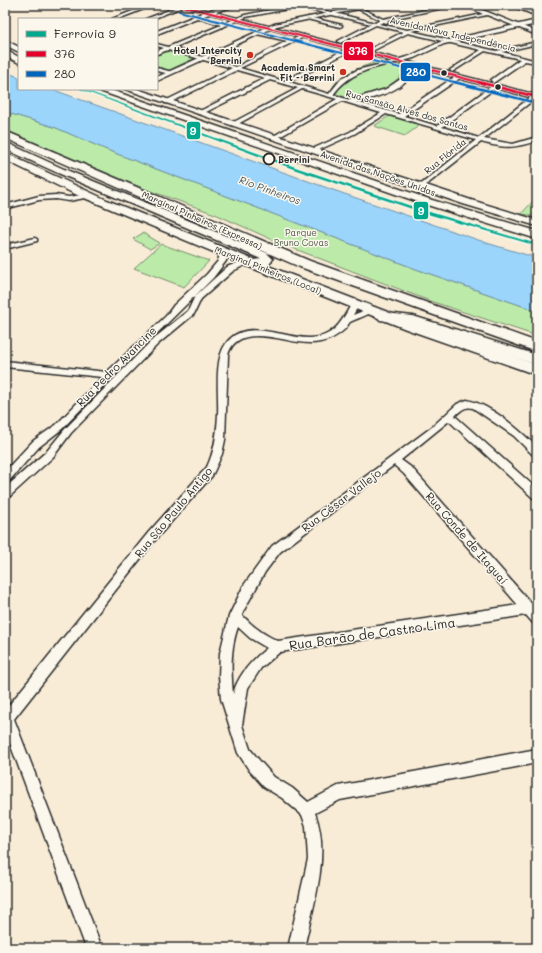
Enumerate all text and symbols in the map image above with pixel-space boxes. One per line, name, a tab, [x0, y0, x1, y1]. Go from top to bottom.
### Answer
street label: Avenida Nova Independência	[389, 14, 517, 54]
legend	[18, 18, 158, 90]
text: Ferrovia 9	[54, 25, 116, 41]
line badge: 376	[343, 41, 374, 61]
text: 376	[348, 43, 368, 58]
text: 376	[54, 45, 75, 61]
place label: Hotel Intercity Berrini	[173, 45, 242, 66]
marker: Hotel Intercity Berrini	[245, 50, 255, 60]
place label: Academia Smart Fit - Berrini	[261, 62, 335, 83]
line badge: 280	[400, 62, 431, 82]
text: 280	[406, 64, 426, 79]
text: 280	[54, 65, 76, 81]
marker: Academia Smart Fit - Berrini	[338, 67, 348, 77]
unlabelled marker	[439, 68, 449, 78]
unlabelled marker	[493, 82, 503, 92]
street label: Rua Sansão Alves dos Santos	[345, 87, 469, 133]
line badge: 9	[186, 121, 201, 140]
text: 9	[190, 123, 197, 138]
street label: Rua Flórida	[422, 136, 468, 176]
street label: Avenida das Nações Unidas	[319, 148, 437, 198]
marker: Berrini	[262, 152, 276, 166]
place label: Berrini	[278, 154, 310, 165]
water label: Rio Pinheiros	[238, 172, 303, 208]
street label: Marginal Pinheiros (Expressa)	[140, 188, 264, 252]
line badge: 9	[413, 201, 429, 220]
text: 9	[418, 203, 425, 218]
park label: Parque Bruno Covas	[274, 227, 328, 248]
street label: Marginal Pinheiros (Local)	[213, 244, 323, 296]
street label: Rua Pedro Avancine	[73, 323, 159, 409]
street label: Rua São Paulo Antigo	[131, 463, 216, 560]
street label: Rua César Vallejo	[298, 465, 384, 535]
street label: Rua Conde de Itaguaí	[423, 489, 511, 587]
street label: Rua Barão de Castro Lima	[288, 613, 456, 653]

